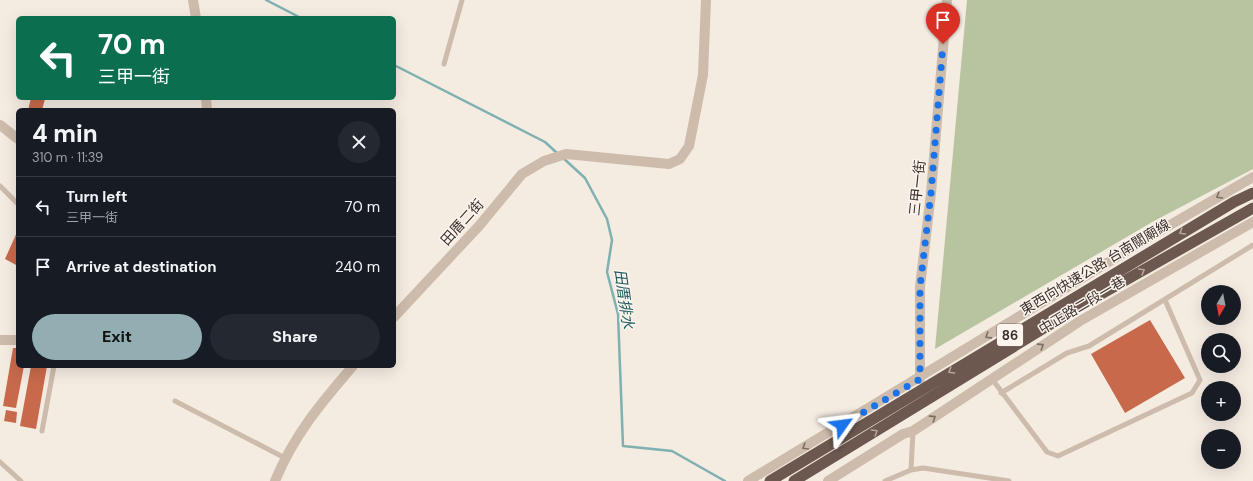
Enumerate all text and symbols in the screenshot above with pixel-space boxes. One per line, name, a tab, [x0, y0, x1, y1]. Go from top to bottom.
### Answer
pin	[926, 3, 960, 44]
icon: arrive	[932, 9, 954, 31]
text: 70 m	[98, 26, 166, 63]
icon: left	[32, 32, 84, 84]
text: 三甲一街	[98, 65, 170, 89]
text: 4 min	[32, 118, 98, 149]
button: close	[338, 121, 380, 163]
text: 310 m · 11:39	[32, 149, 103, 166]
street label: 三甲一街	[905, 159, 929, 217]
text: Turn left	[66, 187, 127, 207]
one-way arrow	[1216, 192, 1223, 199]
street label: 田厝二街	[437, 195, 487, 249]
icon: left	[32, 196, 54, 218]
text: 70 m	[345, 197, 380, 217]
text: 三甲一街	[66, 209, 118, 226]
street label: 東西向快速公路 台南關廟線	[1017, 215, 1173, 319]
one-way arrow	[1179, 228, 1186, 235]
icon: arrive	[32, 256, 54, 278]
text: Arrive at destination	[66, 257, 217, 277]
text: 240 m	[335, 257, 380, 277]
water label: 田厝排水	[610, 268, 638, 331]
one-way arrow	[1138, 268, 1145, 275]
street label: 中正路二段一巷	[1035, 272, 1129, 338]
north arrow	[1201, 285, 1241, 325]
map controls	[1201, 285, 1241, 469]
button: Exit	[32, 314, 202, 360]
button: Share	[210, 314, 380, 360]
road number: 86	[997, 324, 1023, 346]
one-way arrow	[985, 331, 992, 339]
button: search	[1201, 333, 1241, 373]
one-way arrow	[1037, 343, 1044, 351]
one-way arrow	[948, 366, 955, 373]
button: +	[1201, 381, 1241, 421]
position arrow	[821, 404, 863, 446]
one-way arrow	[929, 415, 936, 423]
one-way arrow	[871, 429, 878, 436]
button: −	[1201, 429, 1241, 469]
one-way arrow	[802, 442, 809, 449]

